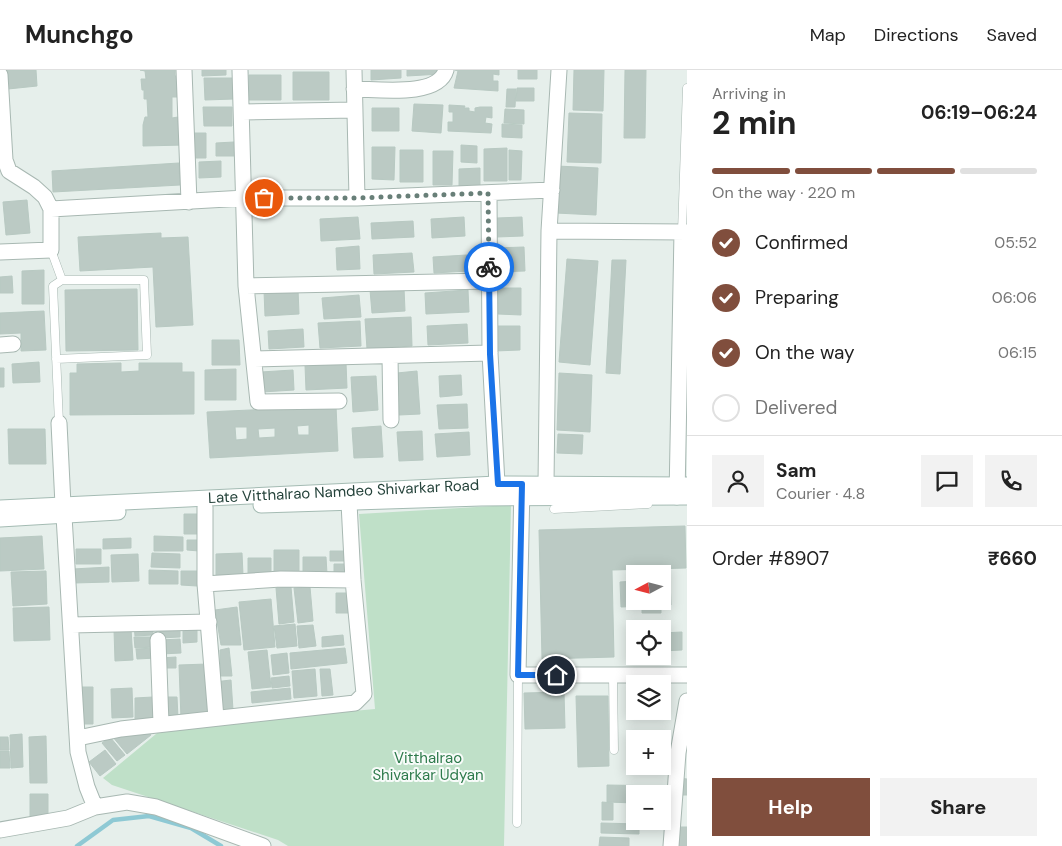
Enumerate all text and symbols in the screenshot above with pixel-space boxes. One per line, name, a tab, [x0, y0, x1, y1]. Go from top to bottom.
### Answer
text: Munchgo	[25, 19, 134, 50]
text: Map	[810, 23, 846, 47]
text: Directions	[874, 23, 959, 47]
text: Saved	[987, 23, 1037, 47]
text: Arriving in	[712, 83, 786, 104]
text: 06:19–06:24	[921, 100, 1037, 125]
text: 2 min	[712, 102, 797, 144]
pin	[243, 177, 285, 219]
text: On the way · 220 m	[712, 182, 855, 203]
icon: bag	[250, 184, 278, 212]
icon: check	[712, 229, 740, 257]
text: Confirmed	[755, 230, 848, 255]
text: 05:52	[994, 232, 1037, 253]
courier	[464, 242, 514, 292]
icon: bike	[475, 253, 503, 281]
icon: check	[712, 284, 740, 312]
text: Preparing	[755, 285, 839, 310]
text: 06:06	[992, 287, 1037, 308]
icon: check	[712, 339, 740, 367]
text: On the way	[755, 340, 855, 365]
text: 06:15	[998, 342, 1037, 363]
text: Delivered	[755, 395, 837, 420]
button: person	[712, 455, 764, 507]
button: chat	[921, 455, 973, 507]
button: phone	[985, 455, 1037, 507]
text: Sam	[776, 458, 817, 483]
street label: Late Vitthalrao Namdeo Shivarkar Road	[208, 475, 480, 508]
text: Courier · 4.8	[776, 483, 865, 504]
text: Order #8907	[712, 546, 829, 571]
text: ₹660	[988, 546, 1037, 571]
north arrow	[626, 565, 671, 610]
map controls	[626, 565, 671, 830]
button: locate	[626, 620, 671, 665]
pin	[535, 654, 577, 696]
icon: home	[542, 661, 570, 689]
button: layers	[626, 675, 671, 720]
button: +	[626, 730, 671, 775]
park label: Vitthalrao Shivarkar Udyan	[372, 748, 484, 785]
button: Help	[712, 778, 870, 836]
button: Share	[880, 778, 1037, 836]
button: −	[626, 785, 671, 830]

